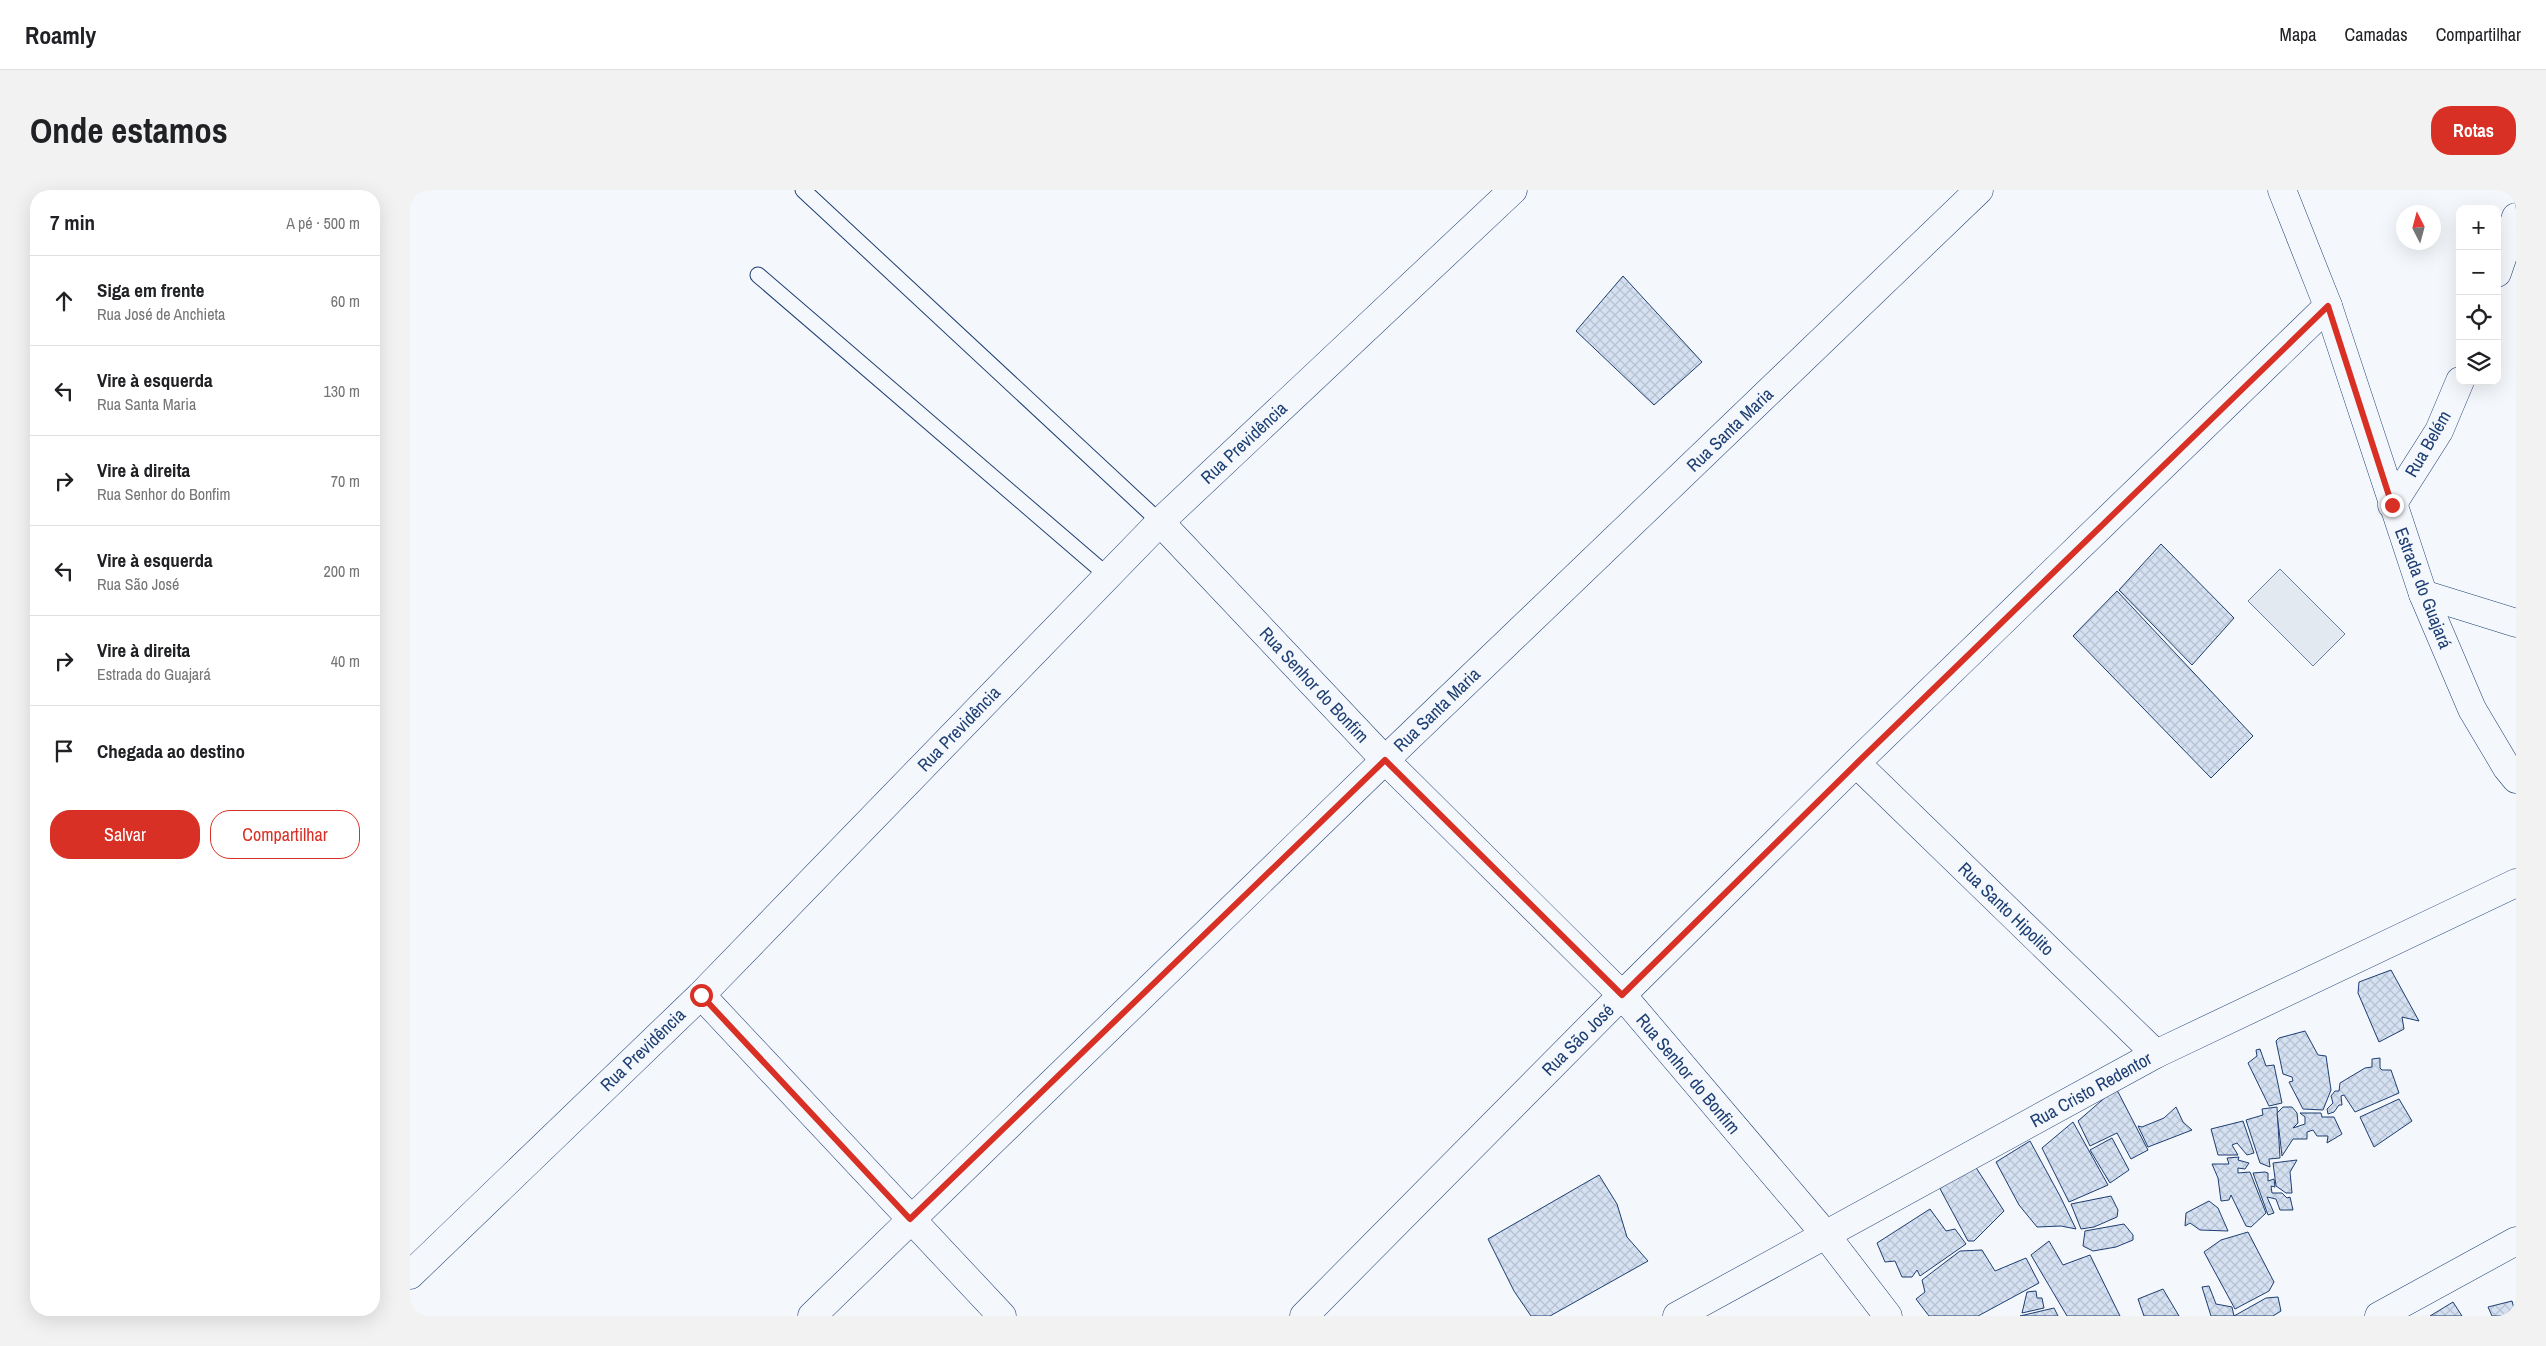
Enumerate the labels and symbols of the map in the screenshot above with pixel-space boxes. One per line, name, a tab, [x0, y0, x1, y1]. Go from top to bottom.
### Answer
north arrow	[2396, 205, 2441, 250]
street label: Rua Santa Maria	[1681, 382, 1778, 477]
street label: Rua Previdência	[1195, 396, 1292, 489]
street label: Rua Belém	[2398, 406, 2457, 482]
route end	[2381, 494, 2404, 517]
street label: Estrada do Guajará	[2389, 524, 2458, 652]
street label: Rua Senhor do Bonfim	[1254, 621, 1375, 748]
street label: Rua Santa Maria	[1388, 662, 1485, 757]
street label: Rua Previdência	[911, 680, 1006, 777]
street label: Rua Santo Hipolito	[1953, 856, 2060, 961]
route start	[690, 984, 713, 1007]
street label: Rua São José	[1536, 998, 1619, 1081]
street label: Rua Previdência	[594, 1002, 691, 1097]
street label: Rua Senhor do Bonfim	[1631, 1008, 1746, 1139]
street label: Rua Cristo Redentor	[2026, 1046, 2156, 1133]

